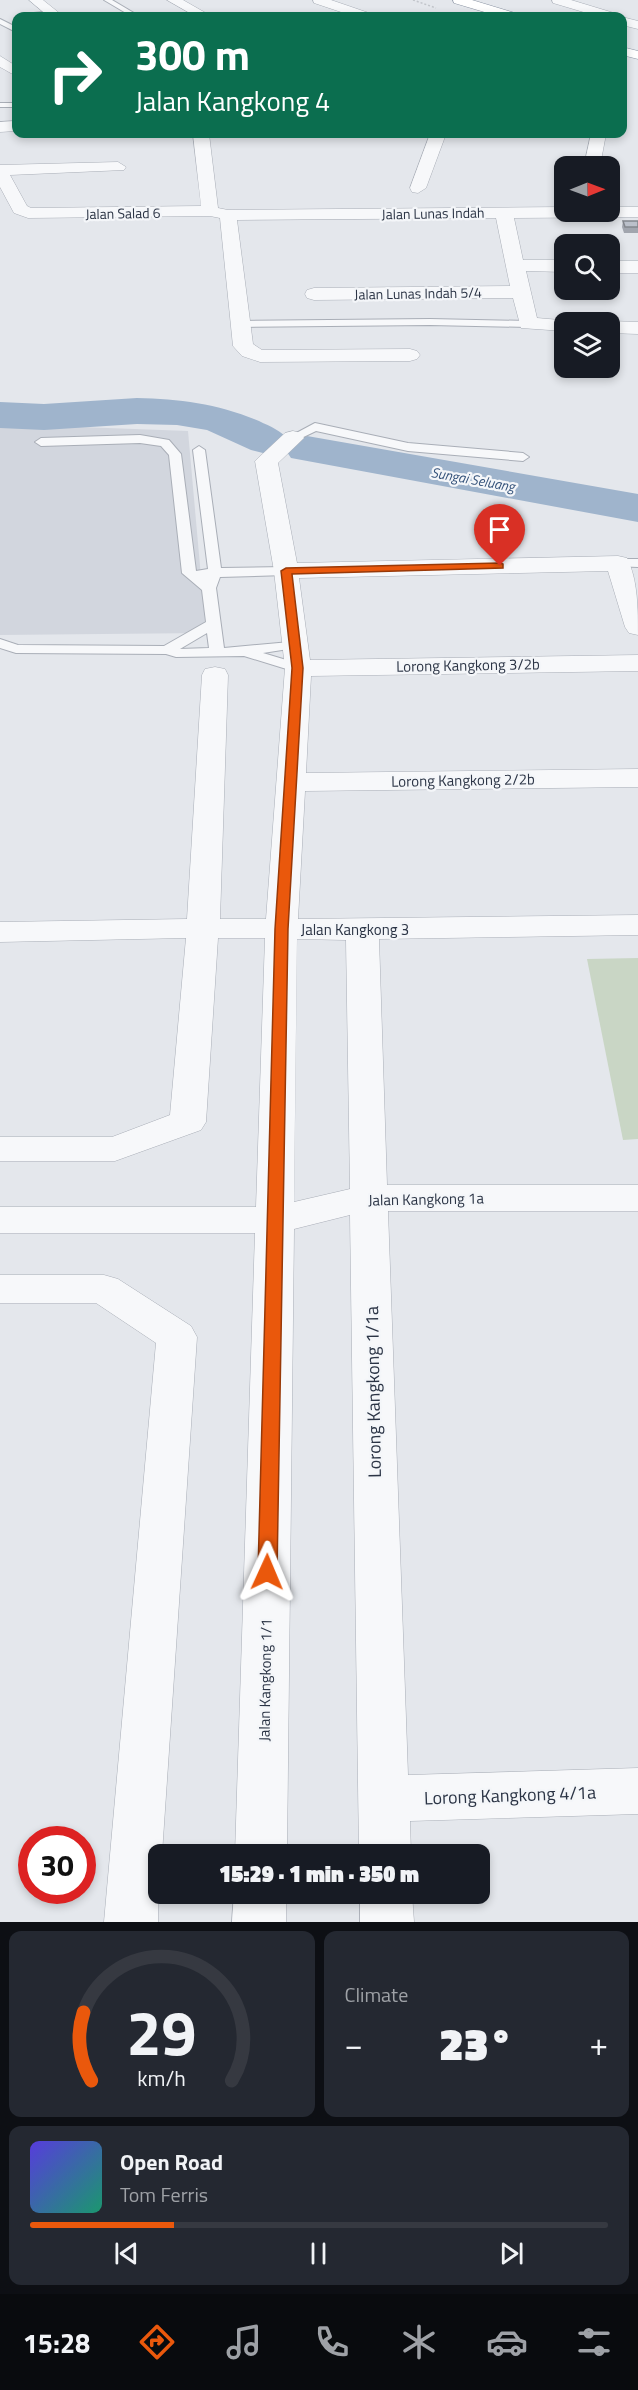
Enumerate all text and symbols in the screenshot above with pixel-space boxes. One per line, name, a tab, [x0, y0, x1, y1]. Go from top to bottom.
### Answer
text: 300 m	[135, 22, 250, 86]
icon: right	[36, 36, 114, 114]
text: Jalan Kangkong 4	[135, 80, 330, 121]
north arrow	[554, 156, 620, 222]
map controls	[554, 156, 620, 378]
street label: Jalan Salad 6	[85, 202, 161, 224]
street label: Jalan Lunas Indah	[381, 202, 485, 224]
button: search	[554, 234, 620, 300]
street label: Jalan Lunas Indah 5/4	[354, 281, 482, 305]
button: layers	[554, 312, 620, 378]
water label: Sungai Seluang	[430, 461, 518, 497]
pin	[474, 504, 525, 566]
icon: arrive	[483, 513, 516, 546]
street label: Lorong Kangkong 3/2b	[396, 652, 540, 678]
street label: Lorong Kangkong 2/2b	[391, 767, 535, 793]
street label: Jalan Kangkong 3	[301, 918, 409, 941]
street label: Jalan Kangkong 1a	[368, 1186, 485, 1212]
street label: Lorong Kangkong 1/1a	[358, 1306, 388, 1478]
position arrow	[235, 1540, 299, 1604]
street label: Jalan Kangkong 1/1	[252, 1618, 278, 1742]
street label: Lorong Kangkong 4/1a	[424, 1779, 596, 1811]
speed limit sign: 30	[18, 1826, 96, 1904]
text: 15:29 · 1 min · 350 m	[219, 1857, 419, 1891]
text: Climate	[345, 1979, 408, 2010]
text: 29	[127, 1984, 197, 2079]
text: 23°	[439, 2009, 513, 2077]
text: −	[345, 2019, 363, 2069]
text: +	[590, 2019, 608, 2069]
text: km/h	[137, 2062, 186, 2094]
text: Open Road	[120, 2145, 223, 2179]
text: Tom Ferris	[120, 2179, 208, 2210]
icon: previous	[110, 2237, 143, 2270]
icon: pause	[302, 2237, 335, 2270]
icon: next	[495, 2237, 528, 2270]
icon: directions	[136, 2321, 178, 2363]
icon: music	[223, 2321, 265, 2363]
icon: phone	[311, 2321, 353, 2363]
icon: climate	[398, 2321, 440, 2363]
icon: car	[486, 2321, 528, 2363]
icon: filters	[573, 2321, 615, 2363]
text: 15:28	[23, 2322, 90, 2363]

